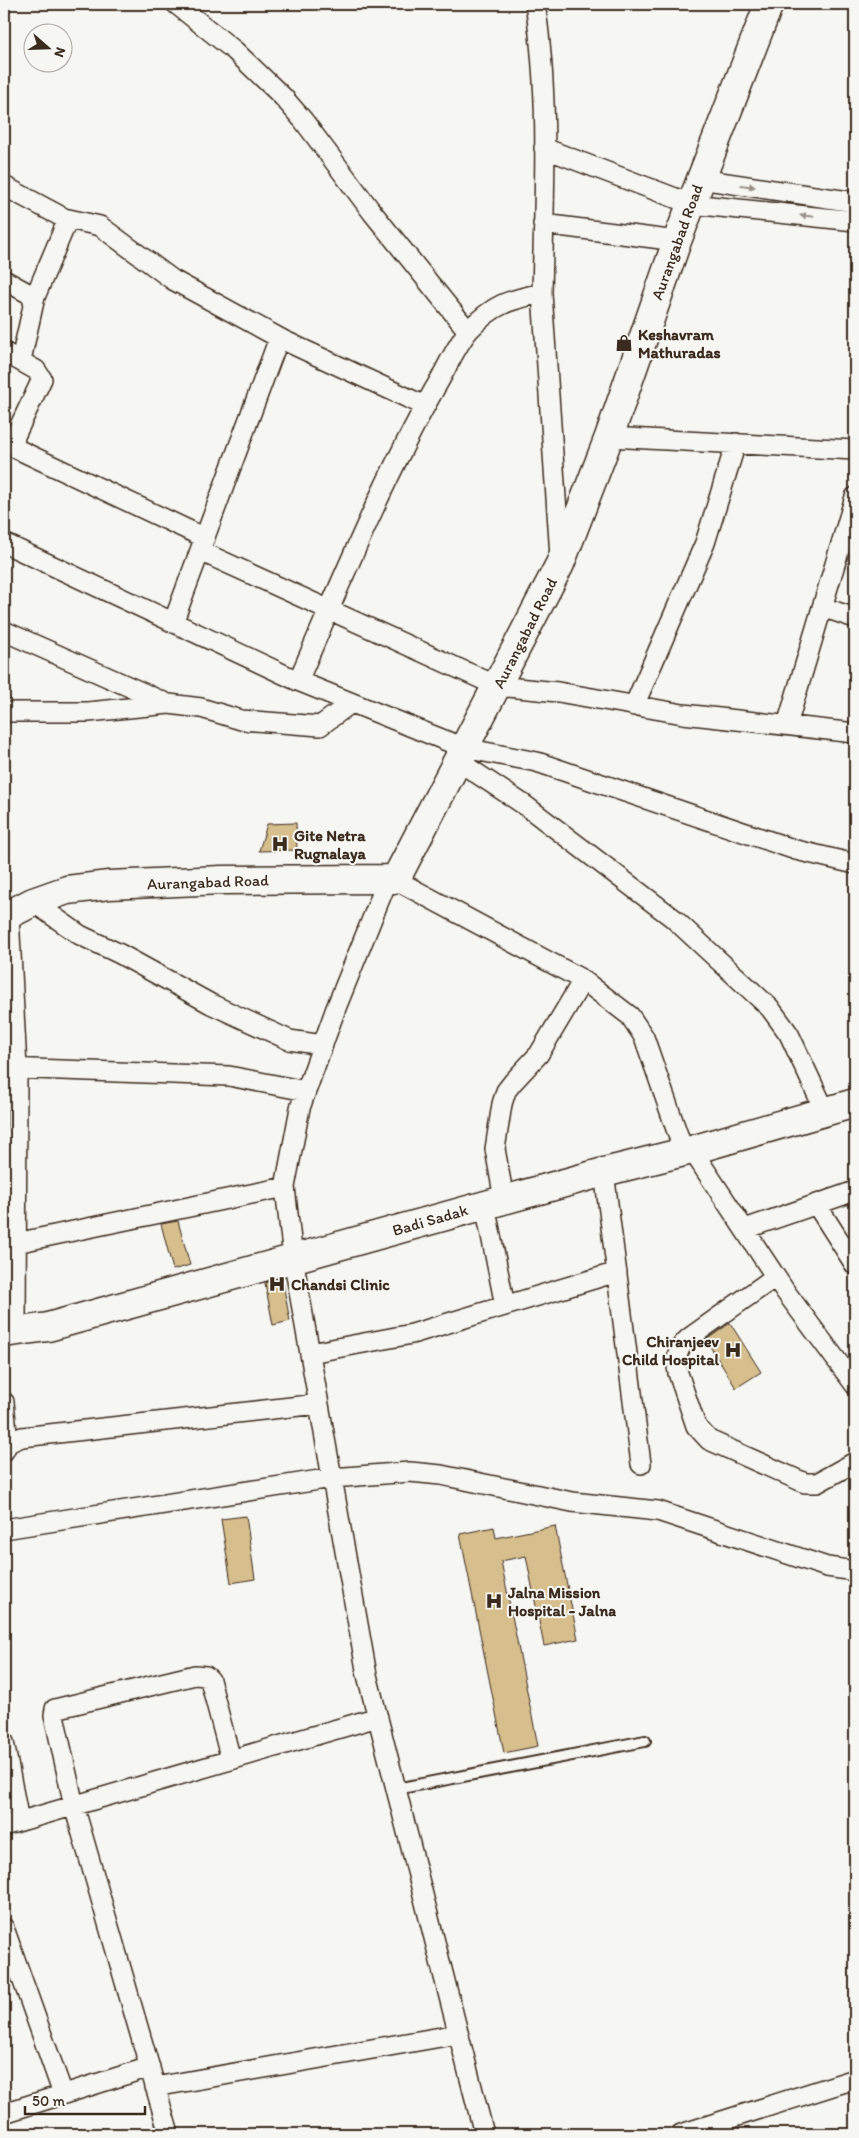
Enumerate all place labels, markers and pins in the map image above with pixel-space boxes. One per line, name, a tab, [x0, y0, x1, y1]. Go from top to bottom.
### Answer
place label: Keshavram Mathuradas	[638, 325, 721, 362]
shop icon: Keshavram Mathuradas	[614, 333, 634, 353]
place label: Gite Netra Rugnalaya	[294, 826, 366, 864]
hospital icon: Gite Netra Rugnalaya	[270, 834, 290, 854]
hospital icon: Chandsi Clinic	[267, 1274, 287, 1294]
place label: Chandsi Clinic	[291, 1275, 390, 1294]
place label: Chiranjeev Child Hospital	[622, 1332, 720, 1370]
hospital icon: Chiranjeev Child Hospital	[723, 1340, 743, 1360]
place label: Jalna Mission Hospital - Jalna	[507, 1583, 616, 1621]
hospital icon: Jalna Mission Hospital - Jalna	[484, 1591, 504, 1611]

